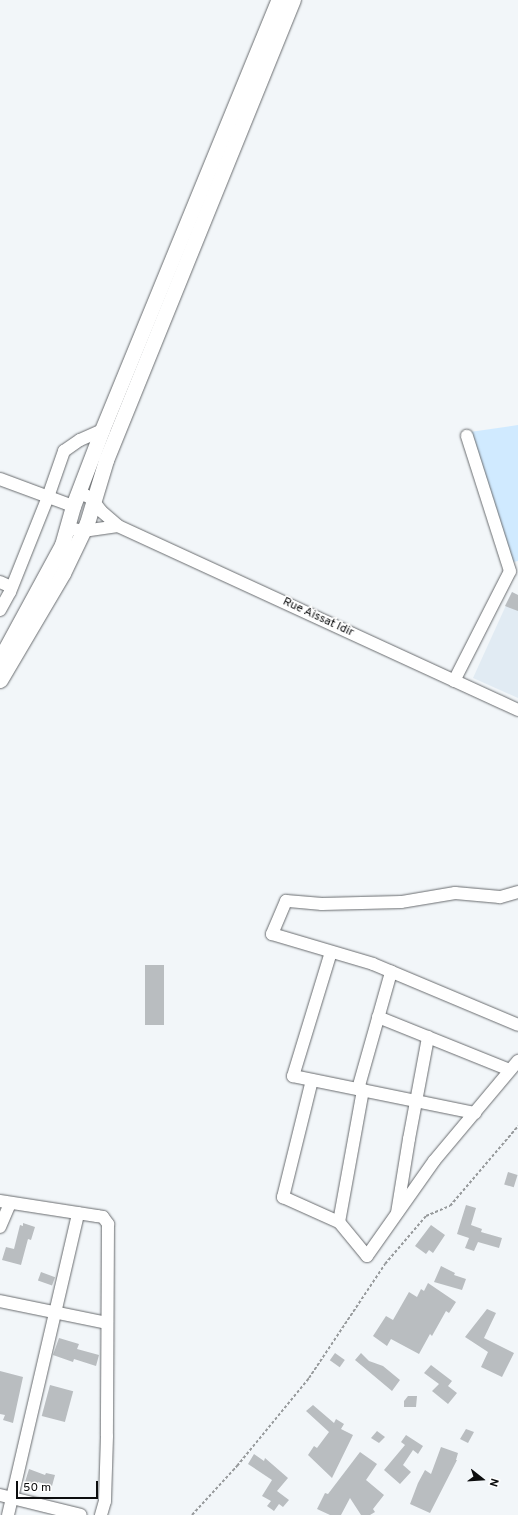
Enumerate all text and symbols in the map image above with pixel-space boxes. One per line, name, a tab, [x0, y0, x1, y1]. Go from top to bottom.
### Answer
street label: Rue Aissat Idir	[280, 595, 356, 641]
north arrow	[462, 1459, 502, 1499]
scale bar	[18, 1473, 100, 1499]
text: N	[486, 1477, 501, 1488]
text: 50 m	[23, 1480, 51, 1496]

